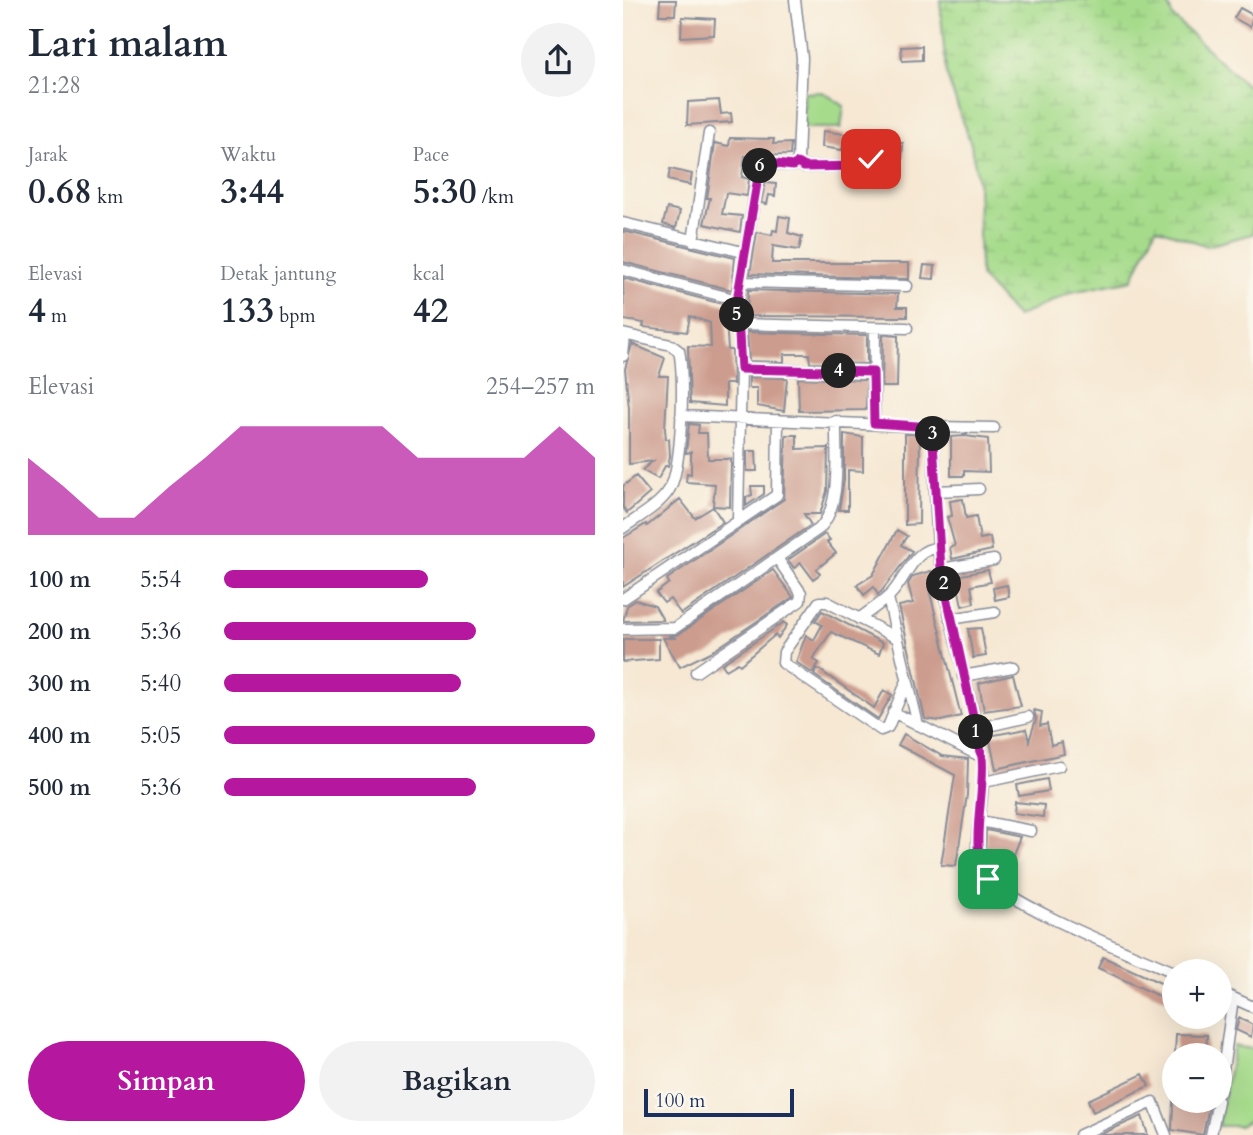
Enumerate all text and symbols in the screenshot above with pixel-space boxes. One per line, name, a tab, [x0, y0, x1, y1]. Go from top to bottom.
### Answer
text: Lari malam	[28, 18, 227, 70]
button: share	[521, 23, 595, 97]
text: 21:28	[28, 70, 81, 101]
pin	[841, 129, 901, 189]
icon: check	[852, 140, 890, 178]
text: Jarak	[28, 142, 68, 168]
text: Waktu	[220, 142, 276, 168]
text: Pace	[413, 142, 449, 168]
pin: 6	[743, 148, 777, 184]
text: 6	[755, 152, 764, 178]
text: 0.68	[28, 168, 92, 216]
text: 3:44	[220, 168, 284, 216]
text: 5:30	[413, 168, 477, 216]
text: km	[92, 184, 123, 210]
text: /km	[477, 184, 514, 210]
text: Elevasi	[28, 261, 83, 287]
text: Detak jantung	[220, 261, 336, 287]
text: kcal	[413, 261, 445, 287]
text: 4	[28, 287, 46, 335]
text: 133	[220, 287, 274, 335]
text: 42	[413, 287, 449, 335]
pin: 5	[719, 298, 755, 332]
text: 5	[732, 301, 741, 327]
text: m	[46, 303, 67, 329]
text: bpm	[274, 303, 316, 329]
pin: 4	[821, 354, 857, 388]
text: 4	[834, 357, 843, 383]
text: Elevasi	[28, 371, 94, 402]
text: 254–257 m	[486, 371, 595, 402]
pin: 3	[915, 416, 951, 452]
text: 3	[928, 420, 937, 446]
text: 100 m	[28, 564, 91, 595]
text: 5:54	[140, 564, 181, 595]
pin: 2	[927, 566, 961, 602]
text: 2	[939, 570, 948, 596]
text: 200 m	[28, 616, 91, 647]
text: 5:36	[140, 616, 181, 647]
text: 300 m	[28, 668, 91, 699]
text: 5:40	[140, 668, 181, 699]
pin: 1	[959, 714, 993, 750]
text: 1	[971, 718, 980, 744]
text: 400 m	[28, 720, 91, 751]
text: 5:05	[140, 720, 181, 751]
text: 500 m	[28, 772, 91, 803]
text: 5:36	[140, 772, 181, 803]
pin	[958, 849, 1018, 909]
icon: arrive	[969, 860, 1007, 898]
map controls	[1162, 959, 1232, 1113]
button: +	[1162, 959, 1232, 1029]
button: Simpan	[28, 1041, 305, 1121]
button: Bagikan	[319, 1041, 595, 1121]
button: −	[1162, 1043, 1232, 1113]
scale bar	[644, 1086, 795, 1118]
text: 100 m	[655, 1088, 705, 1114]

